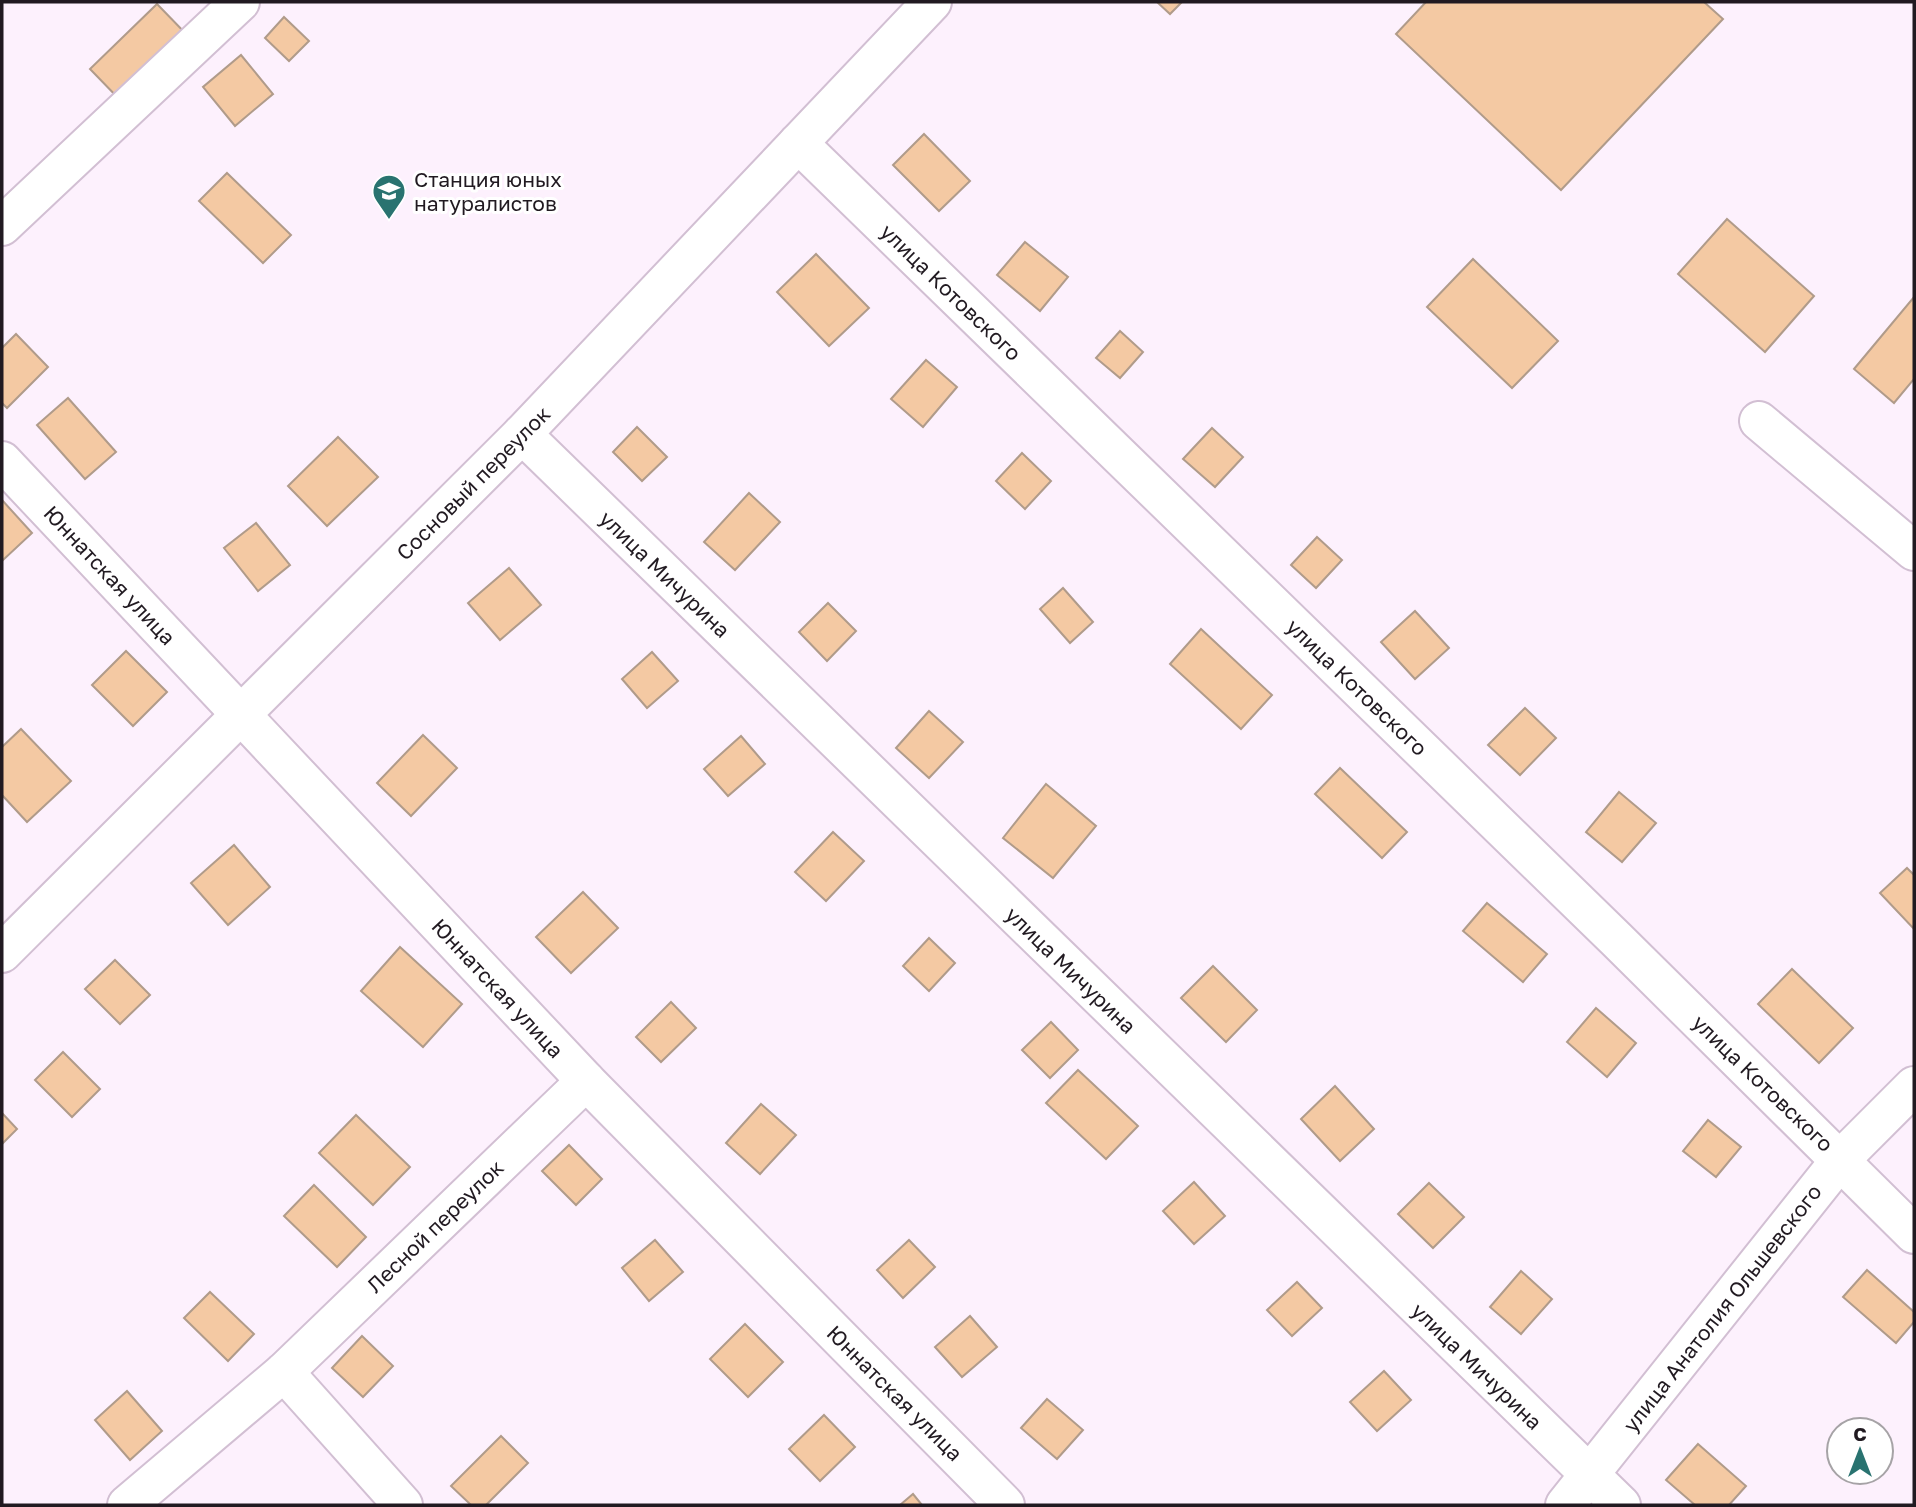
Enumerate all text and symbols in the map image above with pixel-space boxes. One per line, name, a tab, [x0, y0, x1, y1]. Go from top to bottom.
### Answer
place label: Станция юных натуралистов	[414, 166, 562, 216]
school or university icon: Станция юных натуралистов	[370, 172, 408, 221]
street label: улица Котовского	[875, 218, 1027, 366]
street label: Сосновый переулок	[391, 401, 555, 565]
street label: Юннатская улица	[39, 500, 181, 650]
street label: улица Мичурина	[594, 505, 736, 643]
street label: улица Котовского	[1281, 613, 1433, 761]
street label: улица Мичурина	[1000, 901, 1142, 1039]
street label: Юннатская улица	[427, 913, 569, 1063]
street label: улица Котовского	[1687, 1009, 1839, 1157]
street label: Лесной переулок	[361, 1154, 509, 1298]
street label: улица Анатолия Ольшевского	[1617, 1179, 1827, 1437]
street label: улица Мичурина	[1406, 1297, 1548, 1435]
street label: Юннатская улица	[822, 1320, 968, 1466]
north arrow	[1825, 1416, 1895, 1486]
text: С	[1853, 1422, 1867, 1445]

